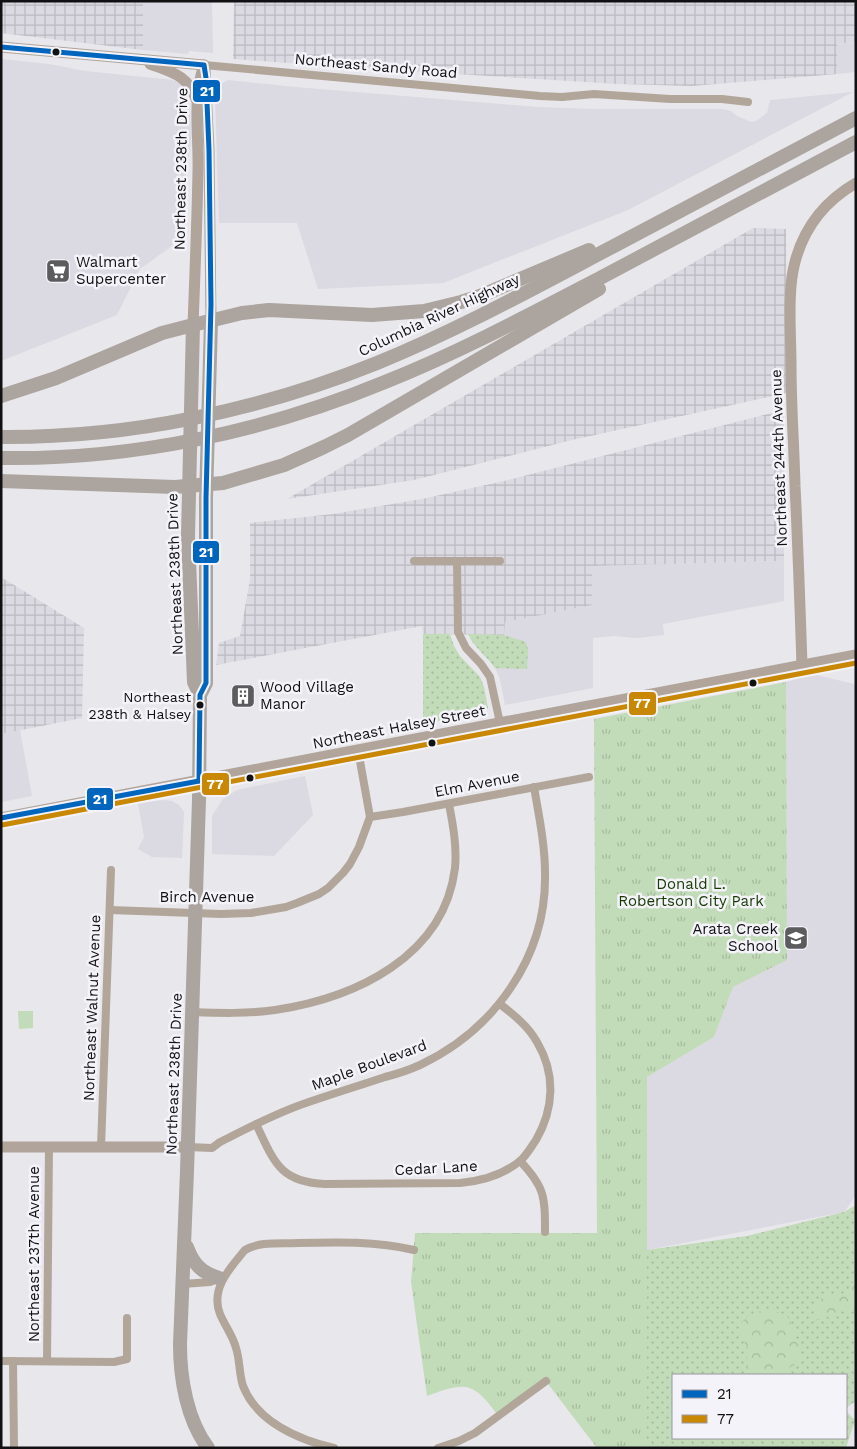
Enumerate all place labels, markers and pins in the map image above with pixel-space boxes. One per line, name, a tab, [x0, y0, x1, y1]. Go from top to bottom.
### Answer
unlabelled marker	[51, 47, 61, 57]
place label: Walmart Supercenter	[76, 253, 166, 288]
supermarket icon: Walmart Supercenter	[45, 258, 71, 284]
place label: Wood Village Manor	[260, 678, 354, 713]
unlabelled marker	[748, 678, 758, 688]
building icon: Wood Village Manor	[230, 683, 256, 709]
place label: Northeast 238th & Halsey	[89, 689, 192, 722]
marker: Northeast 238th & Halsey	[195, 700, 205, 710]
unlabelled marker	[427, 738, 437, 748]
unlabelled marker	[245, 773, 255, 783]
place label: Arata Creek School	[692, 920, 778, 955]
school or university icon: Arata Creek School	[783, 925, 809, 951]

